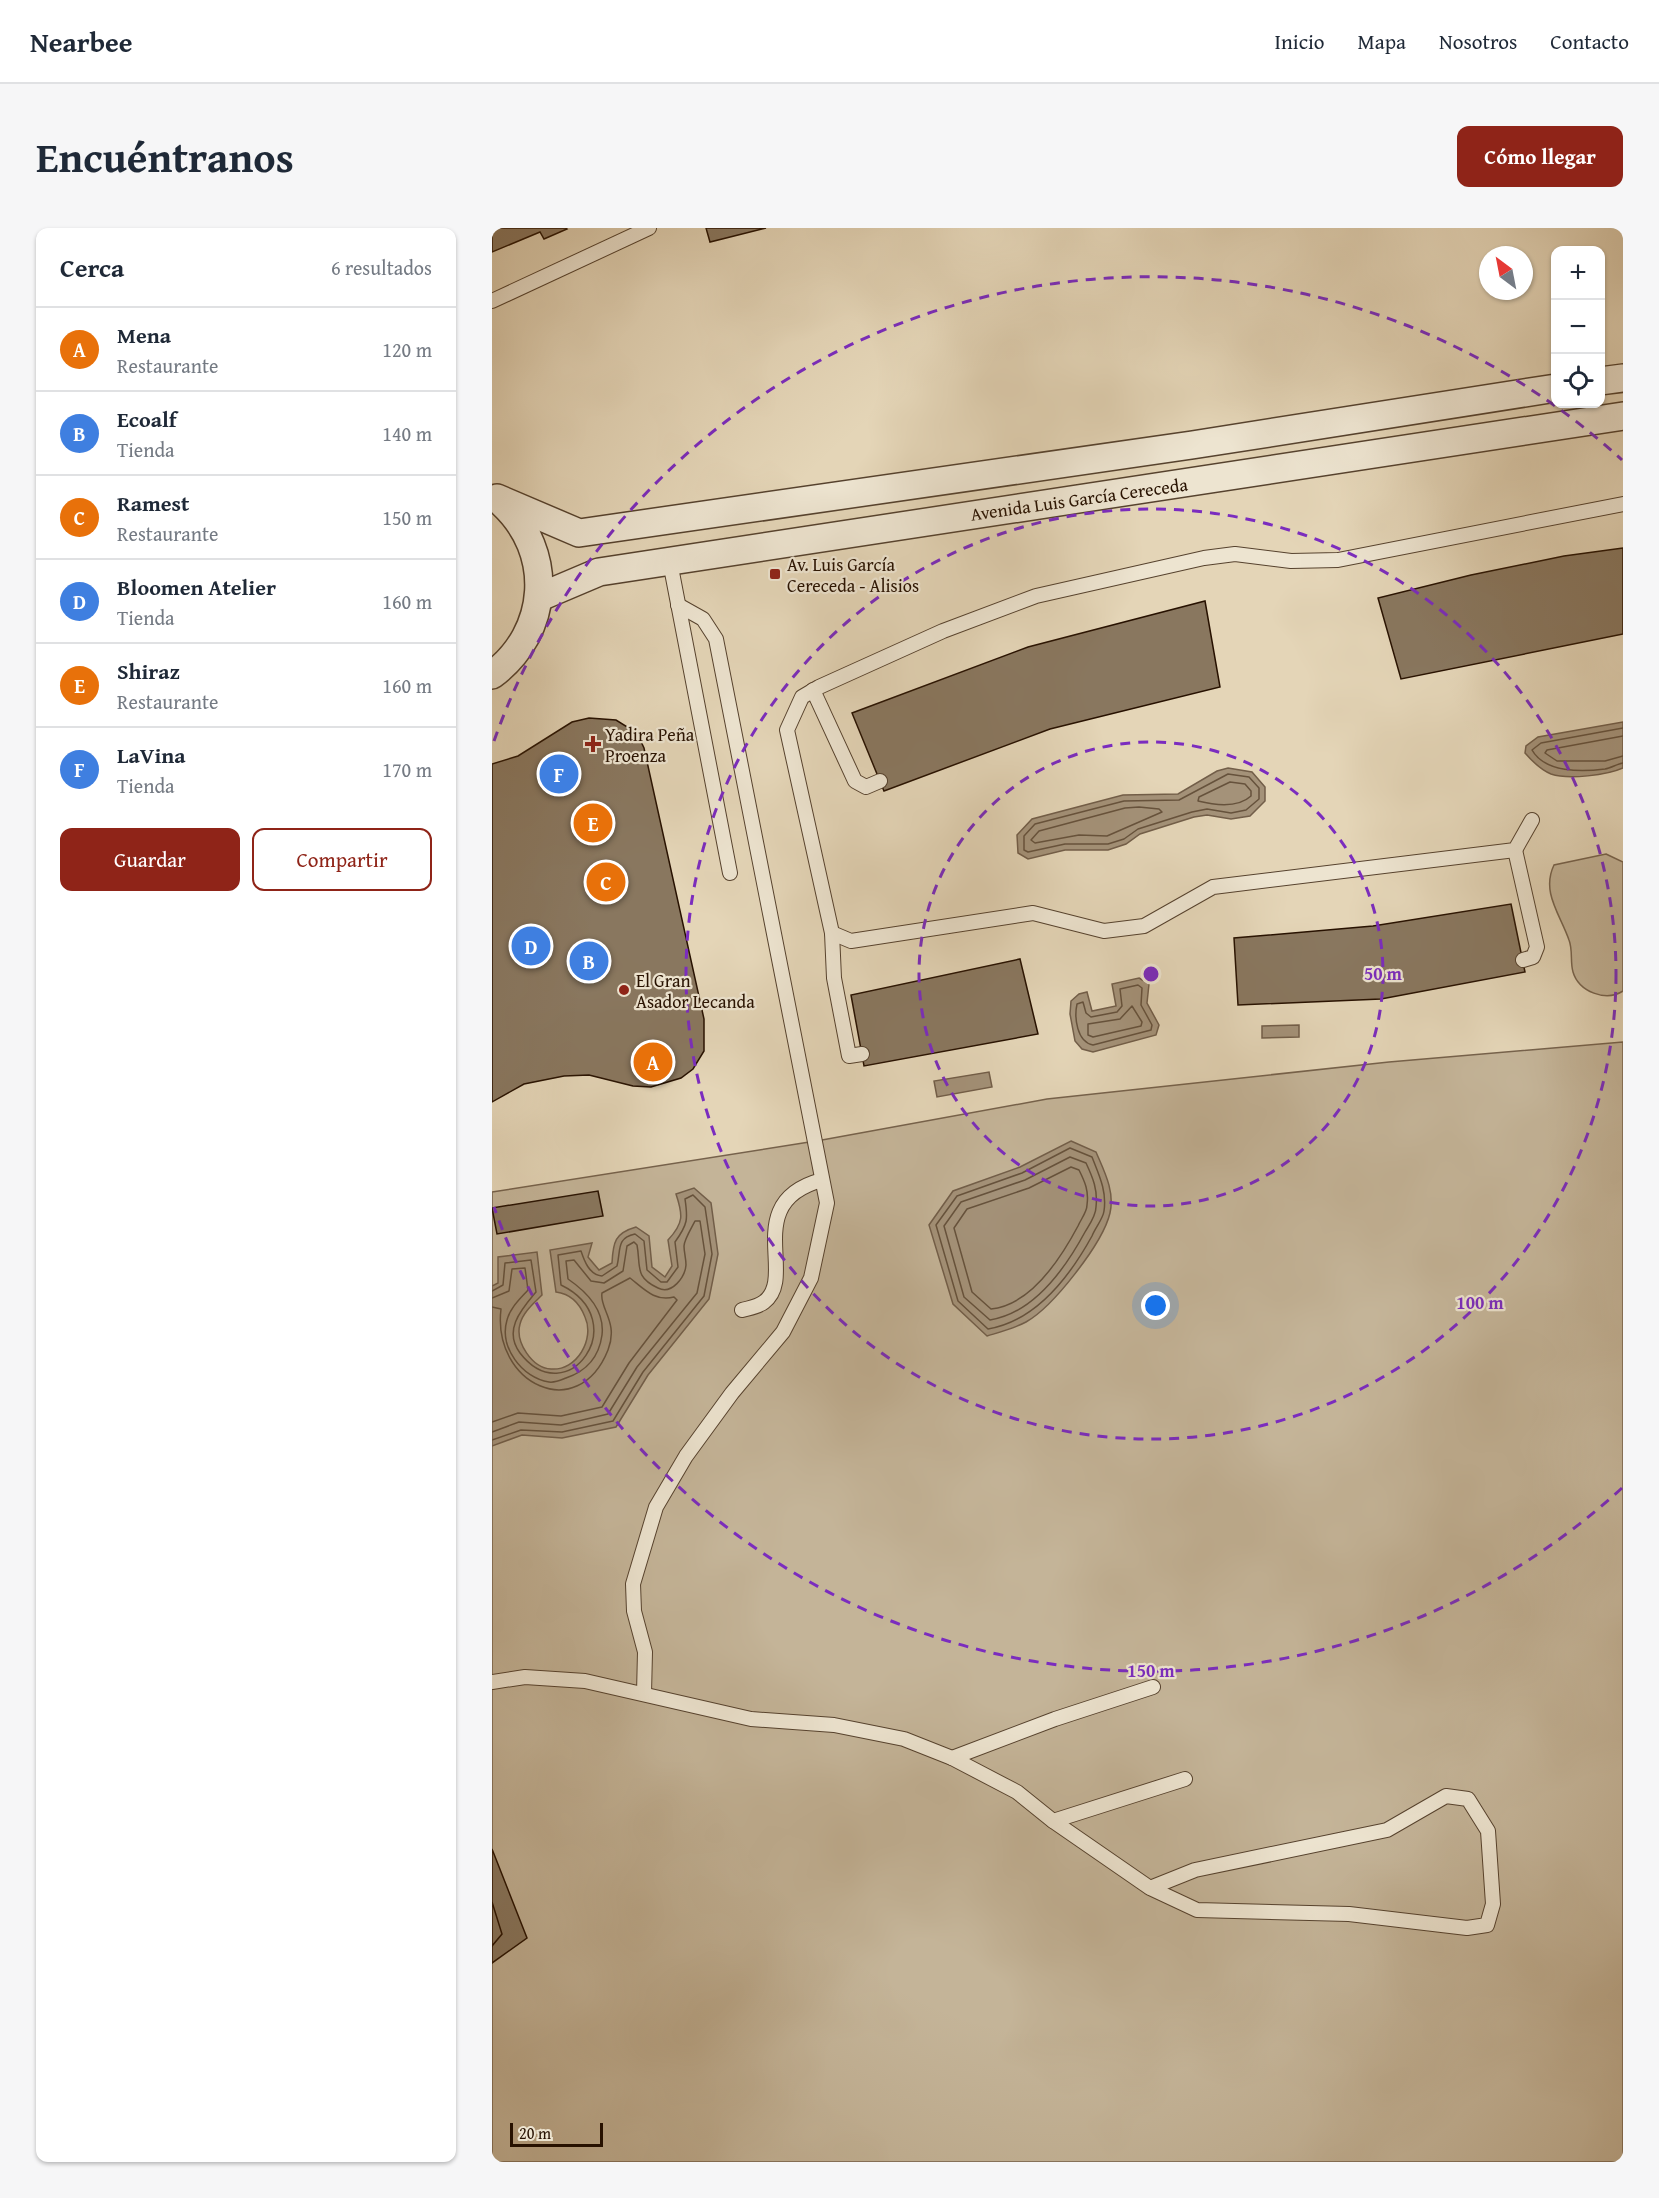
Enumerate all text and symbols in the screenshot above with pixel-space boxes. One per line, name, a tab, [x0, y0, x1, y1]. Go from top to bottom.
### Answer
text: Nearbee	[30, 21, 133, 62]
text: Inicio	[1275, 26, 1325, 57]
text: Mapa	[1358, 26, 1406, 57]
text: Nosotros	[1439, 26, 1517, 57]
text: Contacto	[1550, 26, 1629, 57]
text: Encuéntranos	[36, 126, 294, 187]
button: Cómo llegar	[1457, 126, 1623, 187]
north arrow	[1479, 246, 1533, 300]
map controls	[1551, 246, 1605, 408]
button: +	[1551, 246, 1605, 300]
text: Cerca	[60, 248, 124, 287]
text: 6 resultados	[331, 253, 432, 282]
button: −	[1551, 300, 1605, 354]
text: Mena	[117, 319, 171, 351]
text: A	[73, 335, 86, 364]
text: 120 m	[382, 335, 432, 364]
text: Restaurante	[117, 351, 218, 380]
button: locate	[1551, 354, 1605, 408]
text: Ecoalf	[117, 403, 176, 435]
text: B	[73, 419, 86, 448]
text: 140 m	[382, 419, 432, 448]
text: Tienda	[117, 435, 175, 464]
street label: Avenida Luis García Cereceda	[969, 470, 1190, 528]
text: Ramest	[117, 487, 189, 519]
text: C	[74, 503, 85, 532]
text: 150 m	[382, 503, 432, 532]
text: Restaurante	[117, 519, 218, 548]
place label: Av. Luis García Cereceda - Alisios	[787, 551, 919, 599]
marker: Av. Luis García Cereceda - Alisios	[768, 567, 782, 581]
text: Bloomen Atelier	[117, 571, 276, 603]
text: D	[73, 587, 86, 616]
text: 160 m	[382, 587, 432, 616]
text: Tienda	[117, 603, 175, 632]
text: Shiraz	[117, 655, 180, 687]
text: E	[74, 671, 85, 700]
text: 160 m	[382, 671, 432, 700]
text: Restaurante	[117, 687, 218, 716]
place label: Yadira Peña Proenza	[605, 721, 695, 769]
marker: Yadira Peña Proenza	[586, 737, 600, 751]
text: LaVina	[117, 739, 186, 771]
pin: F	[540, 752, 578, 796]
text: F	[74, 755, 85, 784]
text: 170 m	[382, 755, 432, 784]
text: Tienda	[117, 771, 175, 800]
pin: E	[574, 800, 612, 846]
button: Guardar	[60, 828, 240, 891]
button: Compartir	[252, 828, 432, 891]
pin: C	[586, 860, 626, 904]
pin: D	[512, 924, 550, 968]
pin: B	[570, 938, 608, 984]
text: 50 m	[1364, 960, 1403, 987]
centre of rings	[1141, 964, 1161, 984]
place label: El Gran Asador Lecanda	[636, 967, 755, 1015]
marker: El Gran Asador Lecanda	[617, 983, 631, 997]
pin: A	[634, 1040, 672, 1084]
text: 100 m	[1456, 1289, 1504, 1316]
your location	[1141, 1291, 1170, 1320]
text: 150 m	[1127, 1657, 1175, 1684]
scale bar	[510, 2120, 603, 2148]
text: 20 m	[519, 2121, 551, 2145]

